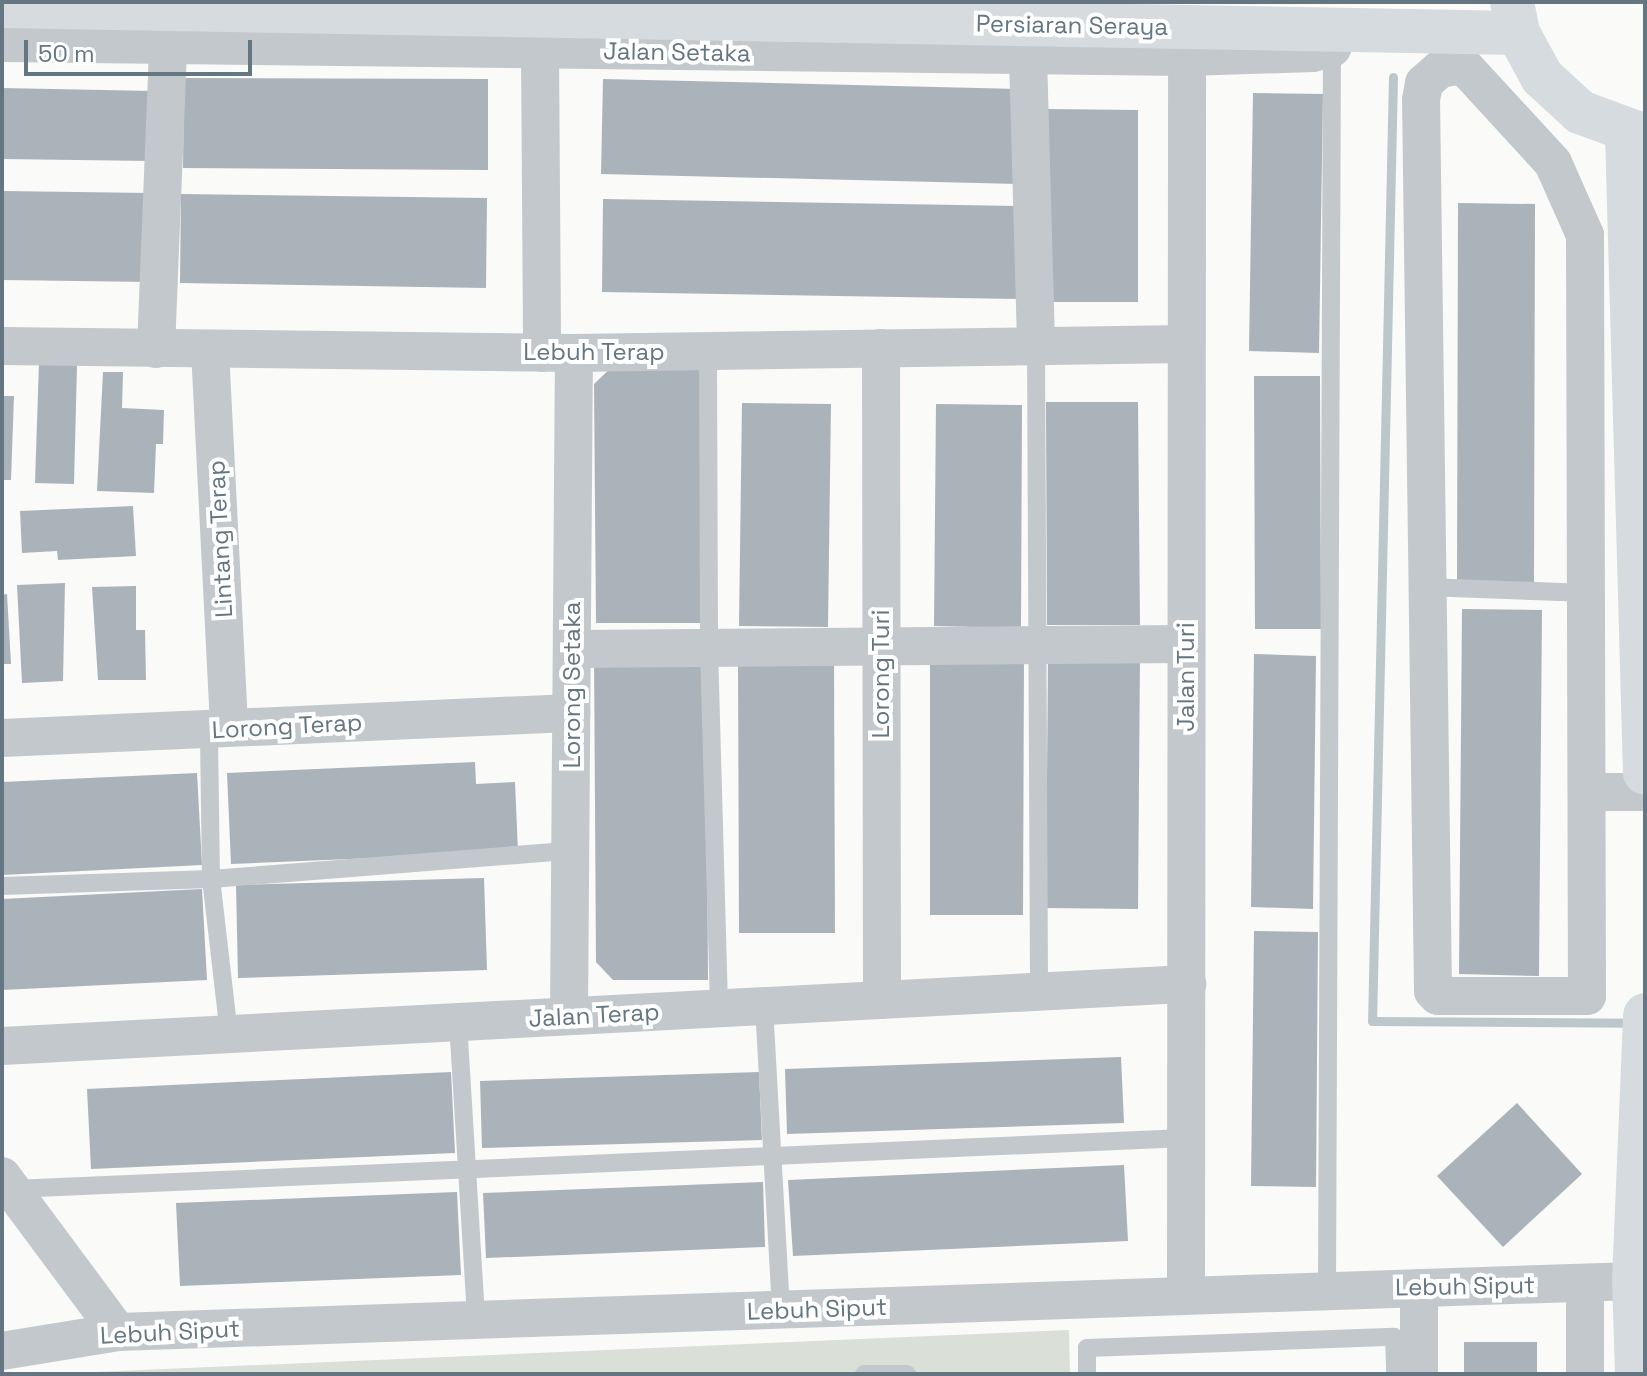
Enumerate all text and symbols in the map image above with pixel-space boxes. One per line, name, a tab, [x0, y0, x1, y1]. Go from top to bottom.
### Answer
street label: Persiaran Seraya	[976, 9, 1168, 41]
scale bar	[28, 24, 256, 74]
street label: Jalan Setaka	[603, 36, 751, 68]
text: 50 m	[38, 38, 95, 69]
street label: Lebuh Terap	[523, 338, 665, 366]
street label: Lintang Terap	[201, 459, 239, 619]
street label: Lorong Setaka	[558, 601, 586, 769]
street label: Lorong Turi	[867, 609, 895, 739]
street label: Jalan Turi	[1172, 622, 1200, 732]
street label: Lorong Terap	[211, 708, 363, 744]
street label: Jalan Terap	[527, 997, 661, 1033]
street label: Lebuh Siput	[1395, 1270, 1535, 1302]
street label: Lebuh Siput	[747, 1292, 887, 1326]
street label: Lebuh Siput	[99, 1314, 241, 1350]

